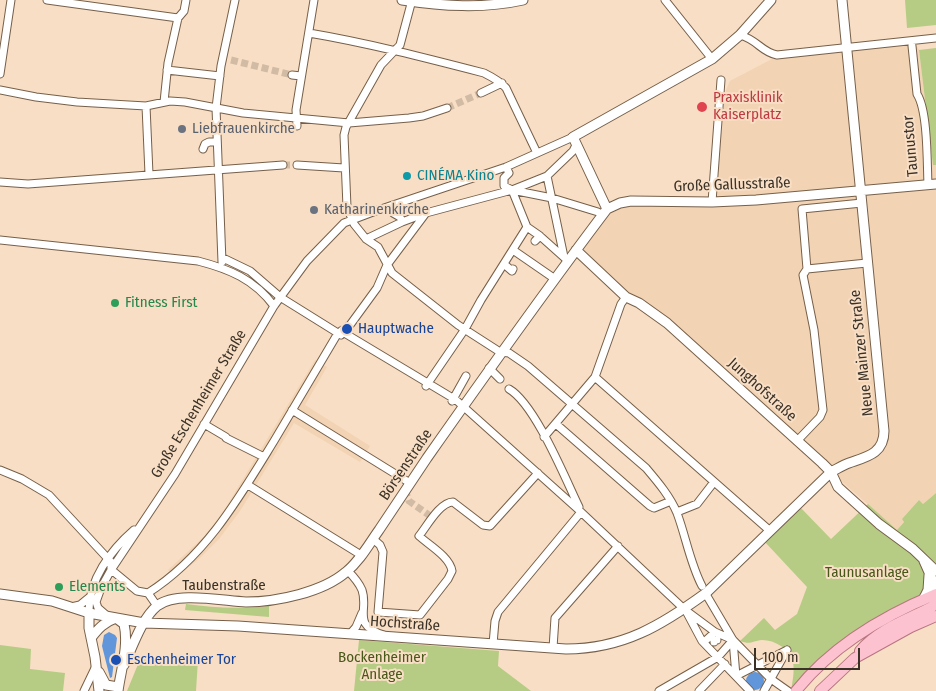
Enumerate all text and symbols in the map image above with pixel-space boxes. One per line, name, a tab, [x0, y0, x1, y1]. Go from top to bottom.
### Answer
place label: Praxisklinik Kaiserplatz	[713, 89, 783, 124]
marker: Praxisklinik Kaiserplatz	[695, 100, 709, 114]
street label: Taunustor	[899, 115, 923, 177]
place label: Liebfrauenkirche	[192, 120, 295, 138]
marker: Liebfrauenkirche	[176, 123, 188, 135]
place label: CINÉMA Kino	[417, 167, 494, 185]
marker: CINÉMA Kino	[401, 170, 413, 182]
street label: Große Gallusstraße	[673, 174, 791, 196]
place label: Katharinenkirche	[324, 201, 429, 219]
marker: Katharinenkirche	[308, 204, 320, 216]
street label: Neue Mainzer Straße	[846, 289, 878, 417]
place label: Fitness First	[125, 294, 197, 312]
marker: Fitness First	[109, 297, 121, 309]
place label: Hauptwache	[358, 320, 434, 338]
marker: Hauptwache	[340, 322, 354, 336]
street label: Große Eschenheimer Straße	[148, 327, 250, 481]
street label: Junghofstraße	[724, 355, 800, 425]
street label: Börsenstraße	[376, 426, 436, 504]
park label: Taunusanlage	[825, 564, 909, 582]
street label: Taubenstraße	[182, 577, 266, 595]
place label: Elements	[69, 578, 125, 596]
marker: Elements	[53, 581, 65, 593]
street label: Hochstraße	[369, 613, 441, 635]
scale bar	[756, 638, 862, 670]
text: 100 m	[762, 648, 799, 666]
park label: Bockenheimer Anlage	[338, 649, 426, 684]
place label: Eschenheimer Tor	[127, 651, 236, 669]
marker: Eschenheimer Tor	[109, 653, 123, 667]

